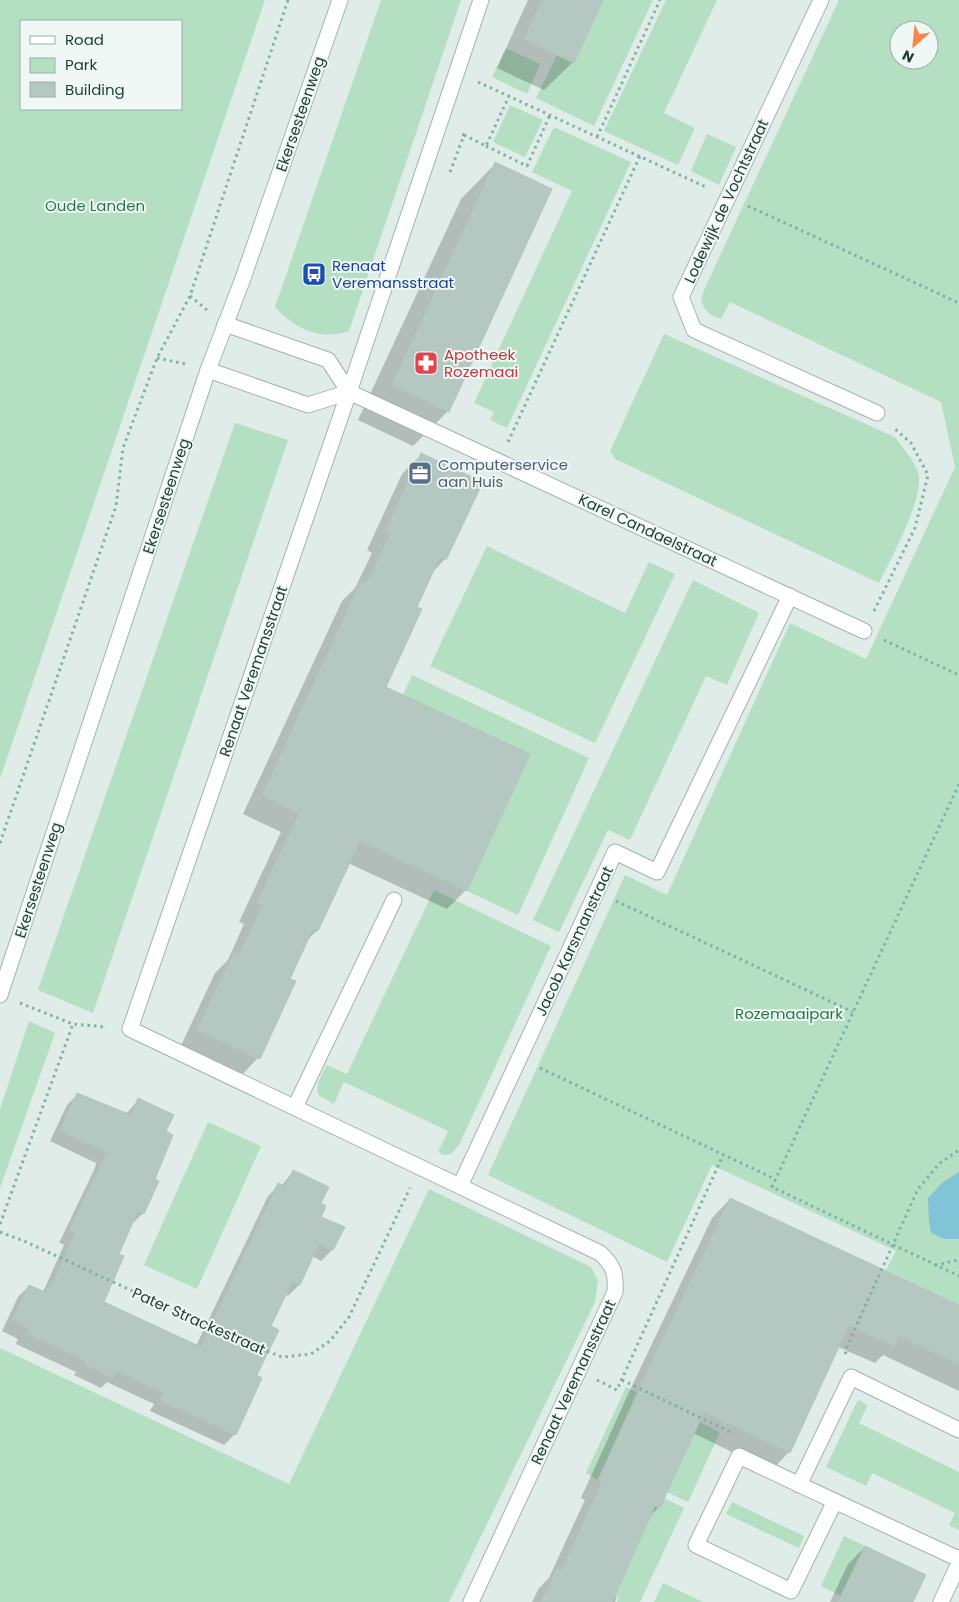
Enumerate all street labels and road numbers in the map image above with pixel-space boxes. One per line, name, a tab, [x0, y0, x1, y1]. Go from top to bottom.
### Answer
street label: Ekersesteenweg	[270, 54, 330, 174]
street label: Lodewijk de Vochtstraat	[679, 115, 773, 287]
street label: Ekersesteenweg	[137, 435, 195, 557]
street label: Karel Candaelstraat	[575, 489, 721, 571]
street label: Renaat Veremansstraat	[214, 583, 292, 759]
street label: Ekersesteenweg	[9, 819, 67, 941]
street label: Jacob Karsmanstraat	[530, 863, 618, 1019]
street label: Pater Strackestraat	[129, 1282, 269, 1360]
street label: Renaat Veremansstraat	[526, 1296, 620, 1468]

